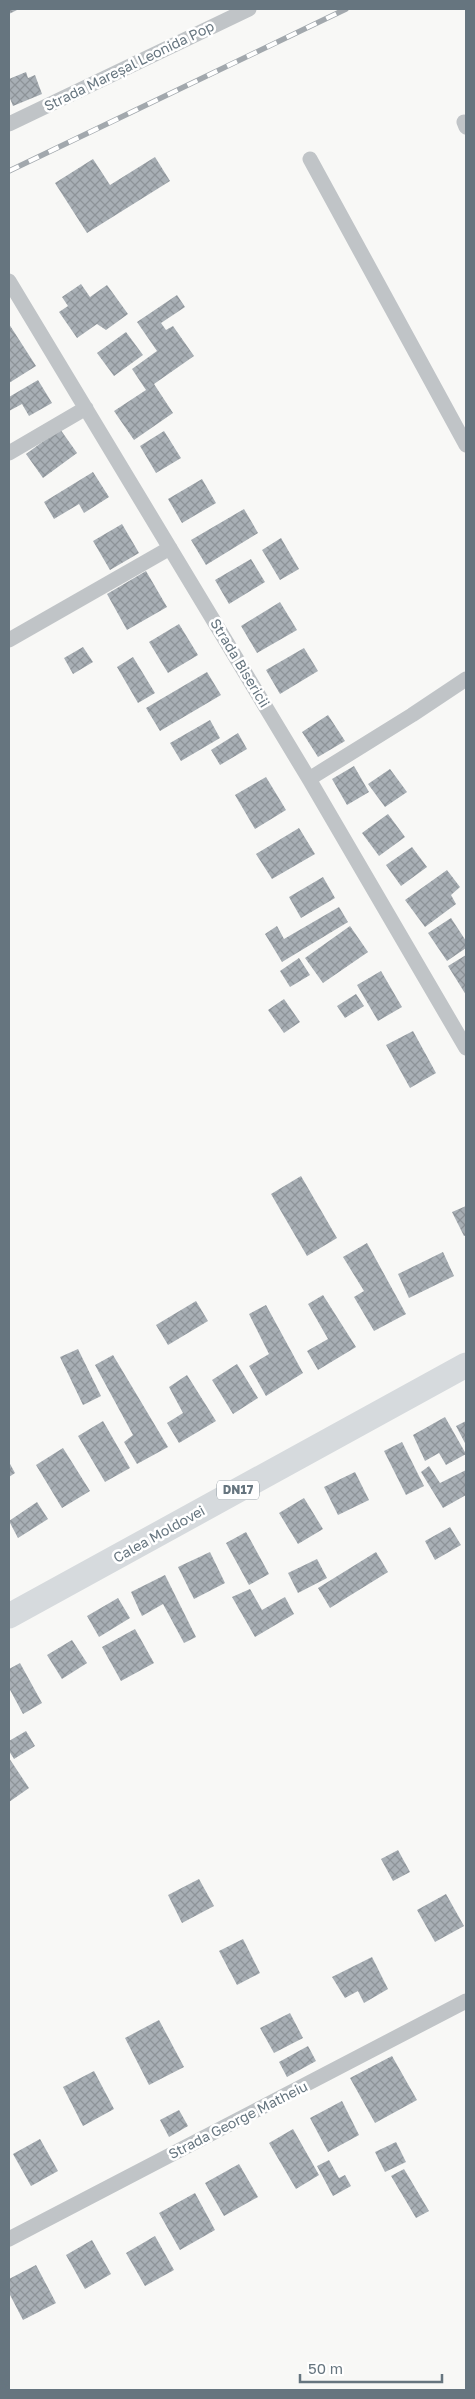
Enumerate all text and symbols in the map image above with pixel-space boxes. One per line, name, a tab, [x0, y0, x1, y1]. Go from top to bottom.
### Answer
street label: Strada Mareșal Leonida Pop	[41, 17, 217, 114]
street label: Strada Bisericii	[207, 615, 274, 710]
road number: DN17	[217, 1480, 259, 1500]
street label: Calea Moldovei	[110, 1501, 208, 1566]
street label: Strada George Matheiu	[165, 2077, 310, 2162]
scale bar	[300, 2352, 442, 2384]
text: 50 m	[308, 2359, 343, 2377]

